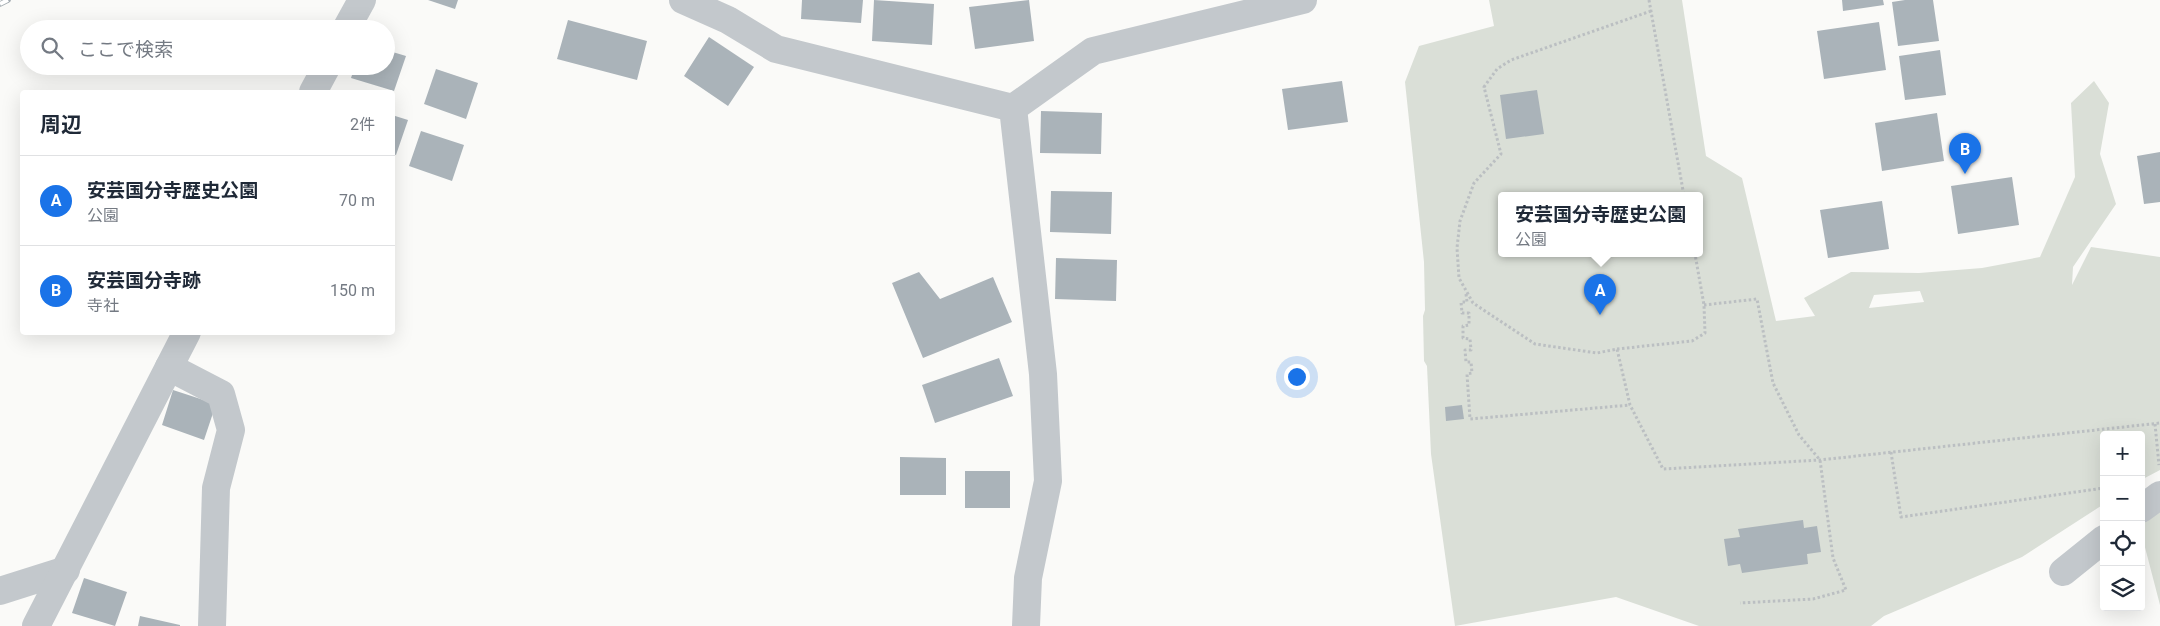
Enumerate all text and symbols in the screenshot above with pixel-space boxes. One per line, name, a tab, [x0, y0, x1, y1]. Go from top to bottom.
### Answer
search box	[20, 20, 395, 75]
icon: search	[38, 34, 66, 62]
text: ここで検索	[78, 38, 173, 61]
text: 周辺	[40, 113, 82, 137]
text: 2件	[350, 115, 375, 134]
pin: B	[1949, 133, 1981, 174]
text: 安芸国分寺歴史公園	[87, 179, 258, 202]
text: A	[51, 191, 61, 210]
text: 70 m	[339, 191, 375, 210]
popup	[1498, 192, 1703, 257]
text: 安芸国分寺歴史公園	[1515, 203, 1686, 226]
text: 公園	[87, 206, 119, 225]
text: 公園	[1515, 230, 1547, 249]
text: 安芸国分寺跡	[87, 269, 201, 292]
pin: A	[1584, 274, 1616, 315]
text: B	[51, 281, 61, 300]
text: 150 m	[330, 281, 375, 300]
text: 寺社	[87, 296, 119, 315]
your location	[1284, 364, 1310, 390]
map controls	[2100, 431, 2145, 611]
button: +	[2100, 431, 2145, 476]
button: −	[2100, 476, 2145, 521]
button: locate	[2100, 521, 2145, 566]
button: layers	[2100, 566, 2145, 611]

